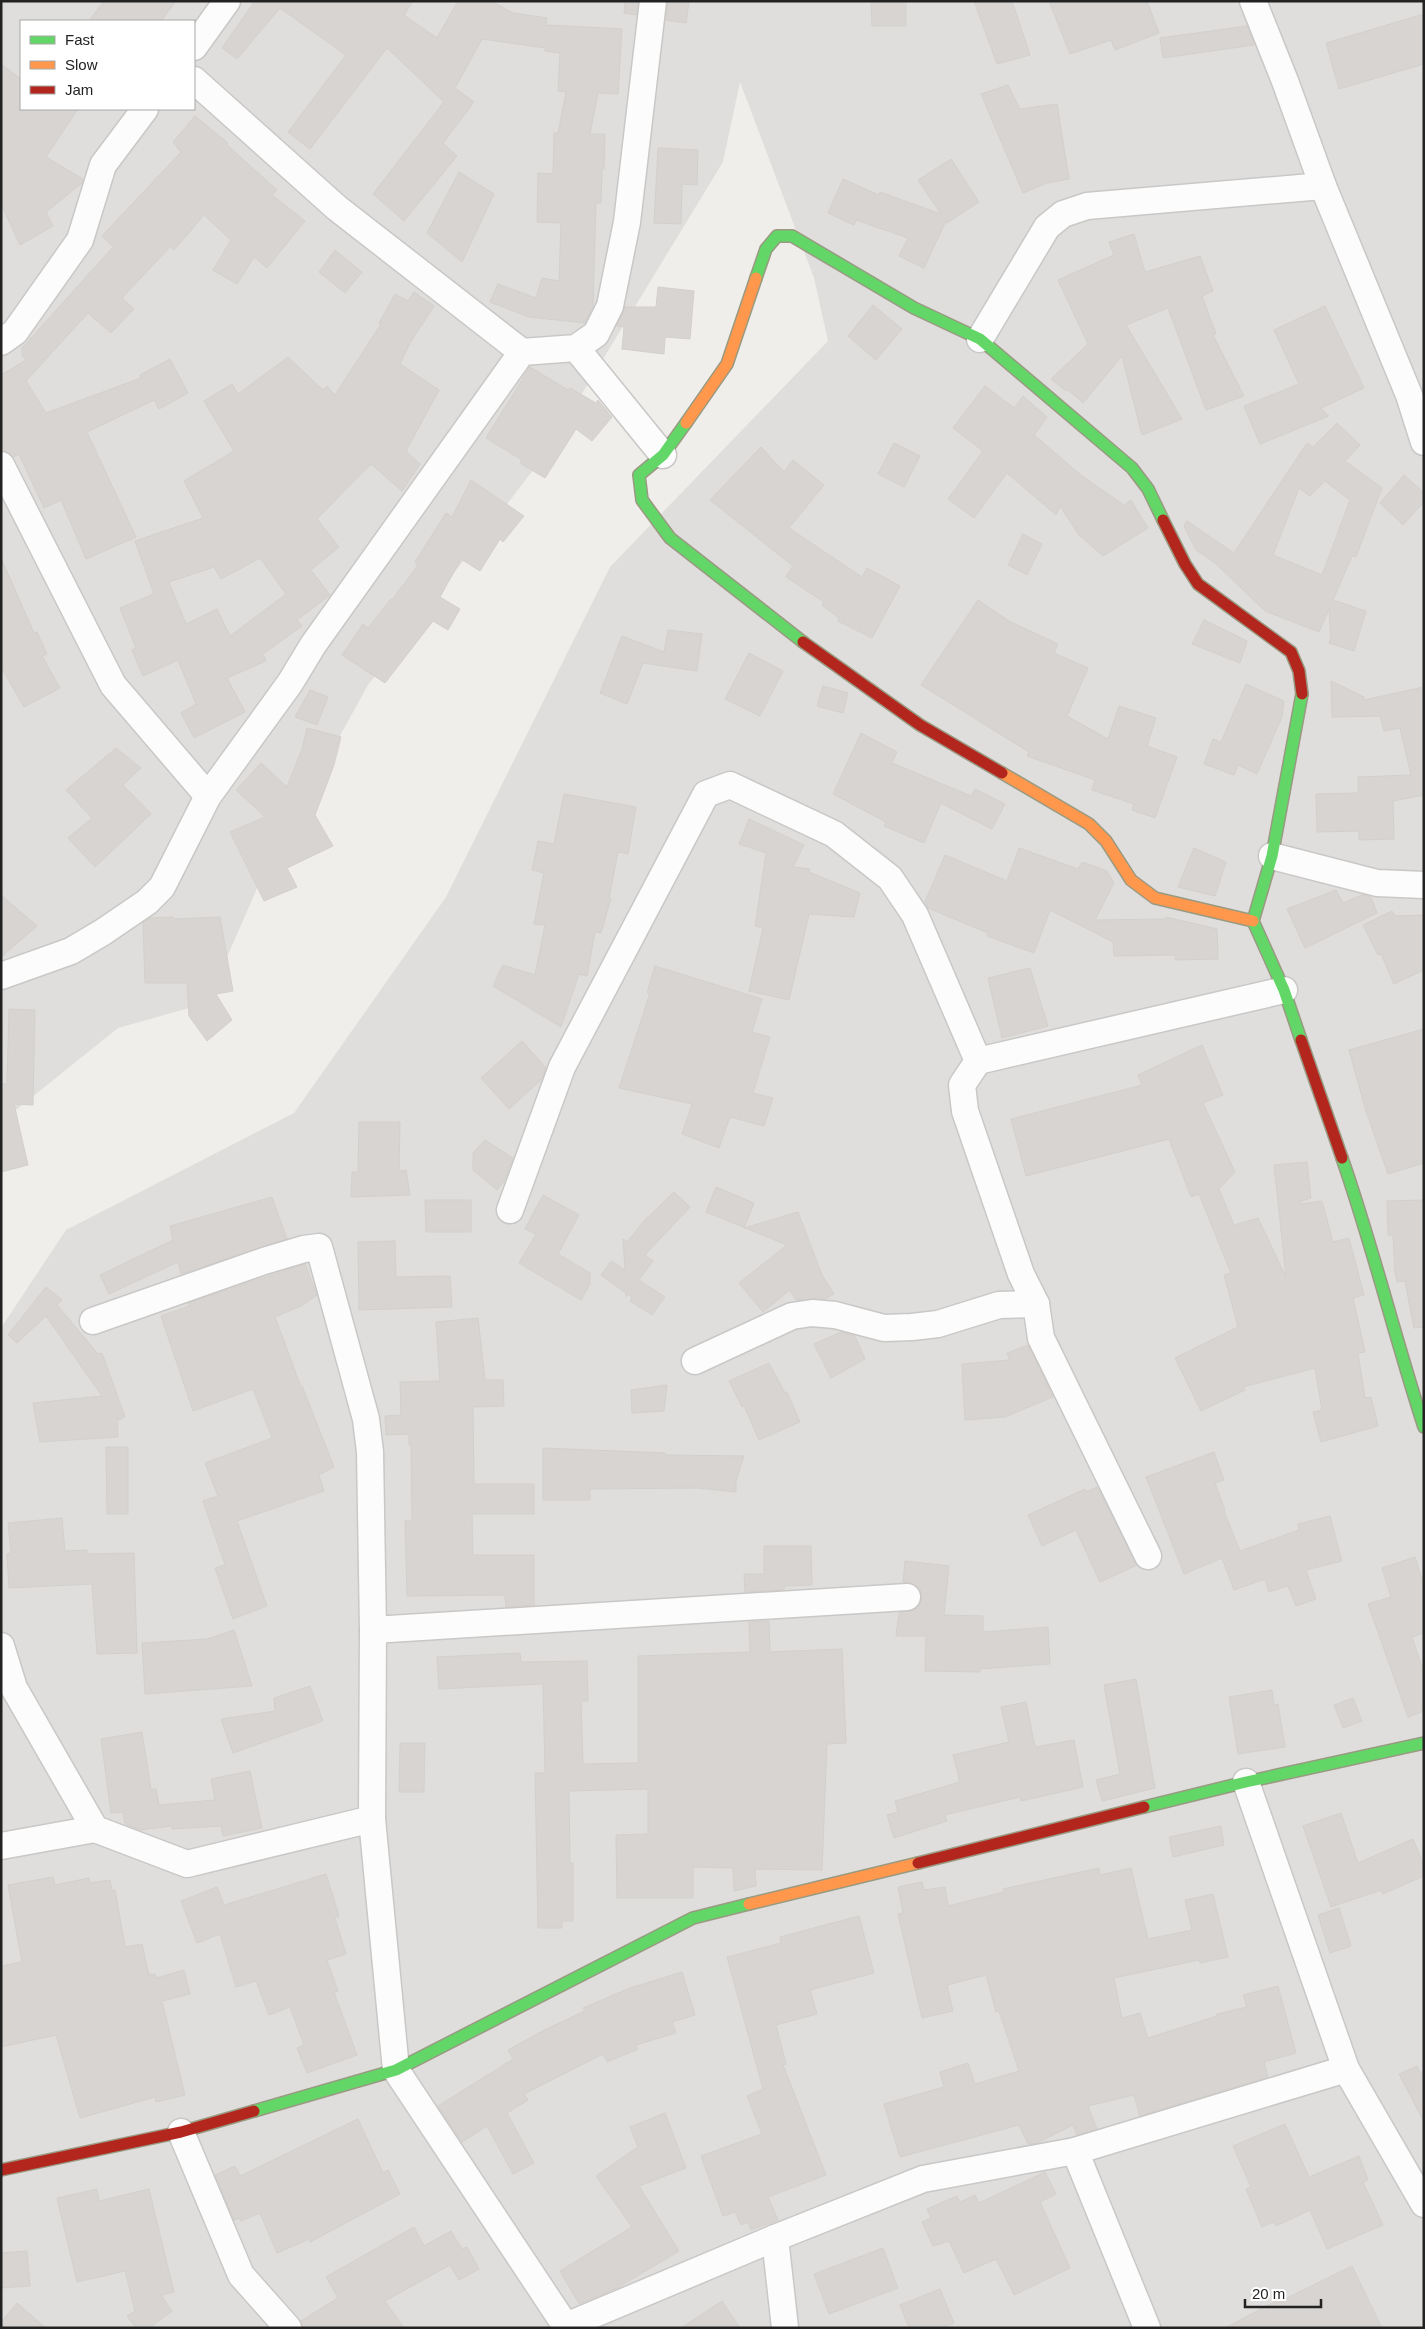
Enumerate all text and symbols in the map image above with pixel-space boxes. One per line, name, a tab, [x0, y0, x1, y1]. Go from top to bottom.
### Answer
legend	[20, 20, 195, 110]
text: Fast	[65, 31, 95, 48]
text: Slow	[65, 56, 98, 73]
text: Jam	[65, 81, 93, 98]
scale bar	[1245, 2276, 1321, 2308]
text: 20 m	[1252, 2285, 1285, 2302]

